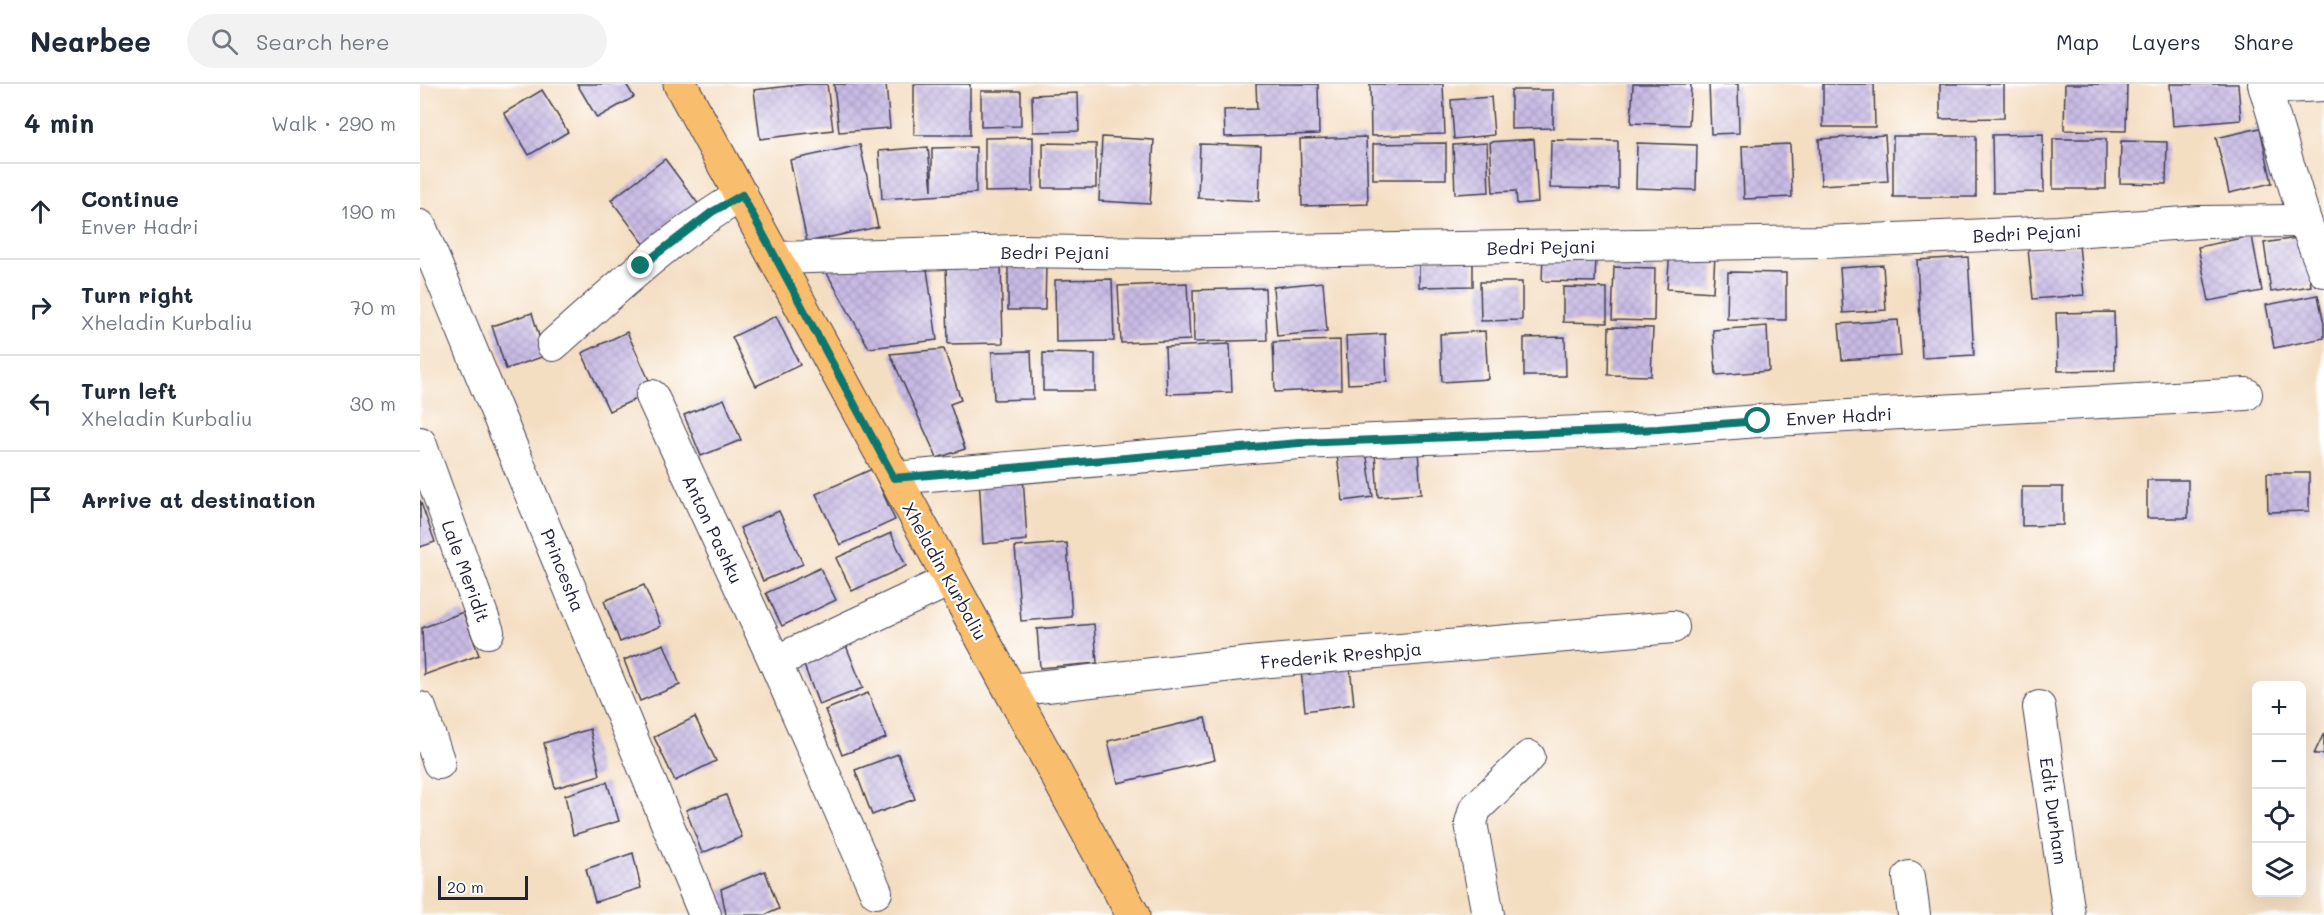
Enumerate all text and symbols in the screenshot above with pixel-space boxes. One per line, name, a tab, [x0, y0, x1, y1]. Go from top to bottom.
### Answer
search box	[187, 14, 607, 68]
text: Nearbee	[30, 23, 151, 59]
icon: search	[208, 25, 241, 58]
text: Search here	[256, 27, 390, 56]
text: Map	[2056, 28, 2099, 55]
text: Layers	[2132, 28, 2201, 55]
text: Share	[2234, 28, 2294, 55]
text: 4 min	[24, 106, 94, 140]
text: Walk · 290 m	[271, 110, 396, 136]
text: Continue	[81, 184, 179, 213]
icon: ahead	[24, 195, 57, 228]
text: 190 m	[341, 198, 396, 224]
text: Enver Hadri	[81, 213, 199, 239]
street label: Bedri Pejani	[1972, 218, 2082, 248]
street label: Bedri Pejani	[1486, 234, 1596, 260]
street label: Bedri Pejani	[1001, 240, 1109, 264]
route end	[627, 252, 653, 278]
text: Turn right	[81, 280, 193, 309]
icon: right	[24, 291, 57, 324]
text: 70 m	[350, 294, 396, 320]
text: Xheladin Kurbaliu	[81, 309, 252, 335]
text: Turn left	[81, 376, 177, 405]
icon: left	[24, 387, 57, 420]
text: 30 m	[350, 390, 396, 416]
street label: Enver Hadri	[1786, 401, 1892, 431]
text: Xheladin Kurbaliu	[81, 405, 252, 431]
route start	[1744, 407, 1770, 433]
street label: Anton Pashku	[677, 471, 749, 587]
icon: arrive	[24, 483, 57, 516]
text: Arrive at destination	[81, 485, 316, 514]
street label: Xheladin Kurbaliu	[897, 498, 993, 644]
street label: Lale Meridit	[436, 517, 496, 625]
street label: Princesha	[536, 525, 590, 615]
street label: Frederik Rreshpja	[1259, 636, 1423, 674]
map controls	[2252, 681, 2306, 897]
button: +	[2252, 681, 2306, 735]
button: −	[2252, 735, 2306, 789]
street label: Edit Durham	[2035, 756, 2073, 866]
button: locate	[2252, 789, 2306, 843]
button: layers	[2252, 843, 2306, 897]
scale bar	[438, 873, 528, 900]
text: 20 m	[447, 876, 484, 897]

